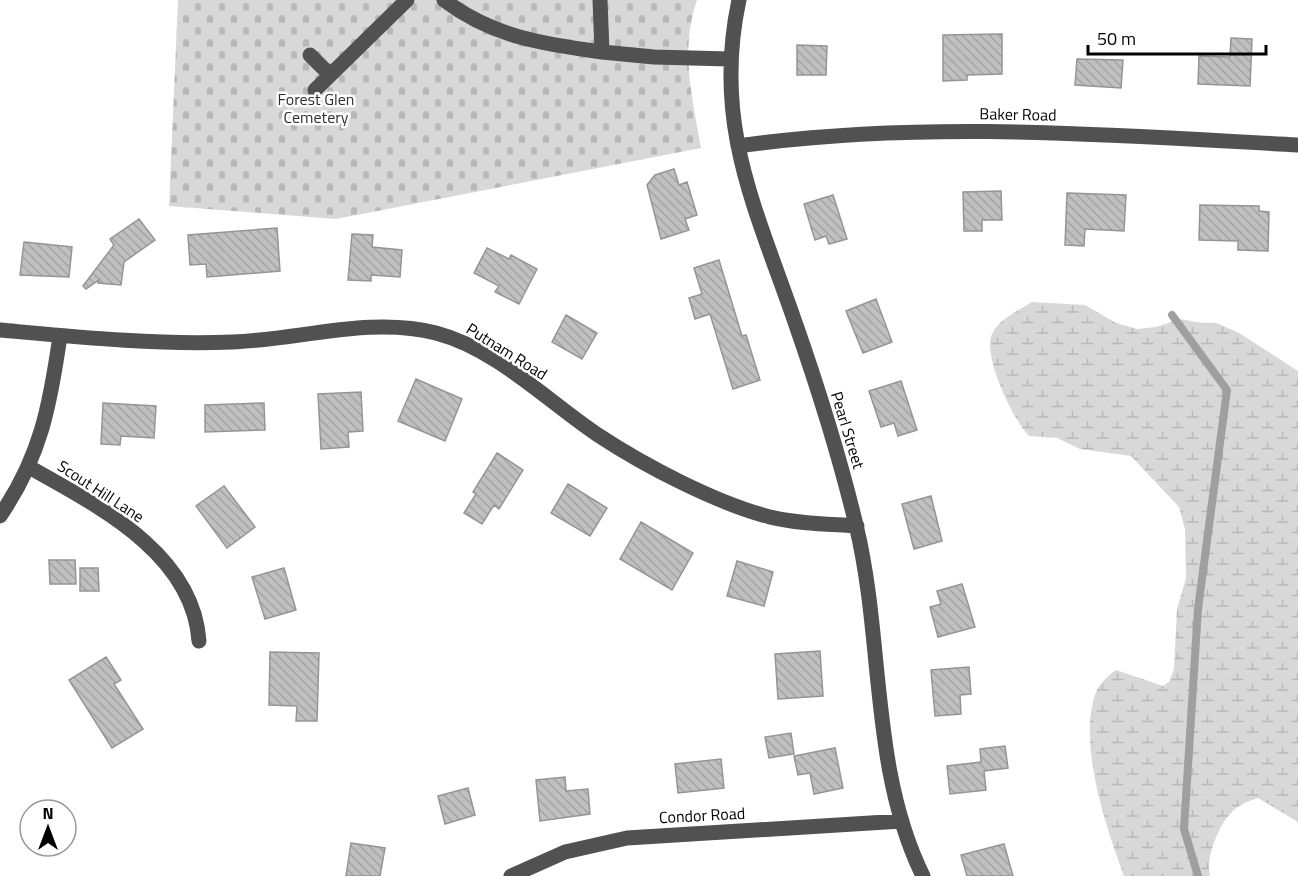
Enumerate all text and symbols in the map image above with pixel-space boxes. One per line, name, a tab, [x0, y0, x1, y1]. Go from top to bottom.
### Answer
scale bar	[1088, 18, 1266, 56]
text: 50 m	[1097, 25, 1136, 52]
park label: Forest Glen Cemetery	[278, 87, 354, 129]
street label: Baker Road	[979, 101, 1057, 127]
street label: Putnam Road	[462, 317, 552, 385]
street label: Pearl Street	[825, 388, 871, 472]
street label: Scout Hill Lane	[53, 454, 149, 528]
north arrow	[18, 798, 78, 858]
text: N	[42, 801, 54, 825]
street label: Condor Road	[658, 801, 746, 829]

